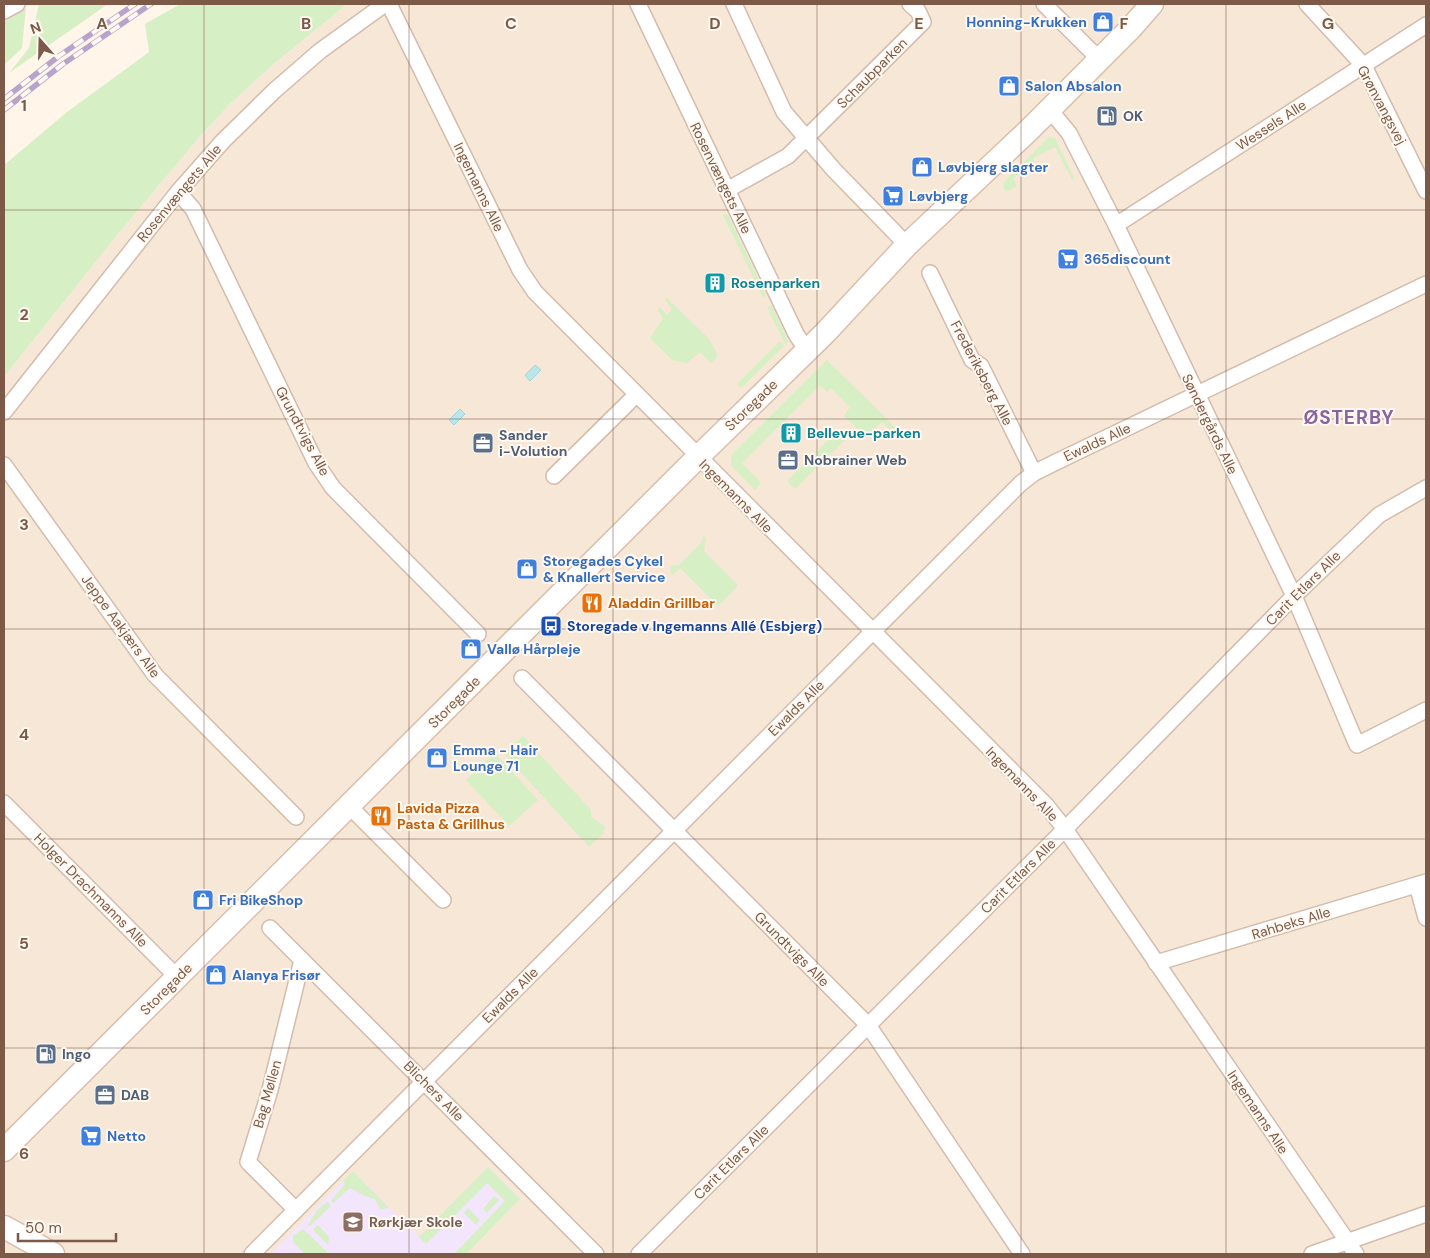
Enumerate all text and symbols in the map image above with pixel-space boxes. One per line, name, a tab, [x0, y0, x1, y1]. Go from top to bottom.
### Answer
shop icon: Honning-Krukken	[1091, 10, 1115, 34]
text: A	[96, 13, 108, 34]
text: B	[301, 13, 311, 34]
text: C	[505, 13, 517, 34]
text: D	[709, 13, 721, 34]
text: E	[914, 13, 924, 34]
place label: Honning-Krukken	[966, 13, 1087, 31]
text: F	[1120, 13, 1129, 34]
text: G	[1322, 13, 1334, 34]
north arrow	[15, 15, 65, 65]
text: N	[28, 18, 43, 38]
street label: Schaubparken	[833, 34, 911, 112]
street label: Grønvangsvej	[1354, 62, 1410, 148]
shop icon: Salon Absalon	[997, 74, 1021, 98]
place label: Salon Absalon	[1025, 77, 1122, 95]
text: 1	[21, 95, 27, 116]
street label: Wessels Alle	[1232, 96, 1310, 154]
fuel station icon: OK	[1095, 104, 1119, 128]
place label: OK	[1123, 107, 1143, 125]
street label: Rosenvængets Alle	[686, 119, 756, 237]
street label: Ingemanns Alle	[450, 139, 508, 235]
street label: Rosenvængets Alle	[133, 140, 225, 245]
shop icon: Løvbjerg slagter	[910, 155, 934, 179]
place label: Løvbjerg slagter	[938, 158, 1049, 176]
supermarket icon: Løvbjerg	[881, 184, 905, 208]
place label: Løvbjerg	[909, 187, 968, 205]
supermarket icon: 365discount	[1056, 247, 1080, 271]
place label: 365discount	[1084, 250, 1171, 268]
building icon: Rosenparken	[703, 271, 727, 295]
place label: Rosenparken	[731, 274, 820, 292]
text: 2	[19, 304, 29, 325]
street label: Frederiksberg Alle	[947, 318, 1017, 429]
street label: Søndergårds Alle	[1178, 371, 1242, 477]
street label: Storegade	[721, 375, 781, 435]
street label: Grundtvigs Alle	[272, 383, 334, 479]
district label: ØSTERBY	[1303, 405, 1395, 430]
street label: Ewalds Alle	[1061, 419, 1134, 465]
building icon: Bellevue-parken	[779, 421, 803, 445]
place label: Bellevue-parken	[807, 424, 921, 442]
place label: Sander i-Volution	[499, 426, 567, 460]
office icon: Sander i-Volution	[471, 431, 495, 455]
office icon: Nobrainer Web	[776, 448, 800, 472]
place label: Nobrainer Web	[804, 451, 907, 469]
street label: Ingemanns Alle	[695, 455, 777, 537]
text: 3	[19, 514, 29, 535]
street label: Carit Etlars Alle	[1262, 547, 1344, 629]
place label: Storegades Cykel & Knallert Service	[543, 552, 665, 586]
shop icon: Storegades Cykel & Knallert Service	[515, 557, 539, 581]
street label: Jeppe Aakjærs Alle	[77, 571, 165, 681]
restaurant icon: Aladdin Grillbar	[580, 591, 604, 615]
place label: Aladdin Grillbar	[608, 594, 715, 612]
bus stop icon: Storegade v Ingemanns Allé (Esbjerg)	[539, 614, 563, 638]
place label: Storegade v Ingemanns Allé (Esbjerg)	[567, 617, 822, 635]
shop icon: Vallø Hårpleje	[459, 637, 483, 661]
place label: Vallø Hårpleje	[487, 640, 581, 658]
street label: Storegade	[424, 672, 484, 732]
street label: Ewalds Alle	[764, 676, 828, 740]
text: 4	[19, 724, 29, 745]
place label: Emma - Hair Lounge 71	[453, 741, 538, 775]
street label: Ingemanns Alle	[982, 743, 1062, 825]
shop icon: Emma - Hair Lounge 71	[425, 746, 449, 770]
place label: Lavida Pizza Pasta & Grillhus	[397, 799, 505, 833]
restaurant icon: Lavida Pizza Pasta & Grillhus	[369, 804, 393, 828]
street label: Holger Drachmanns Alle	[30, 829, 152, 951]
street label: Carit Etlars Alle	[977, 835, 1059, 917]
shop icon: Fri BikeShop	[191, 888, 215, 912]
place label: Fri BikeShop	[219, 891, 303, 909]
street label: Rahbeks Alle	[1249, 902, 1333, 944]
street label: Grundtvigs Alle	[751, 908, 833, 990]
text: 5	[19, 933, 29, 954]
street label: Storegade	[136, 959, 196, 1019]
shop icon: Alanya Frisør	[204, 963, 228, 987]
street label: Ewalds Alle	[478, 963, 542, 1027]
place label: Alanya Frisør	[232, 966, 321, 984]
fuel station icon: Ingo	[34, 1042, 58, 1066]
place label: Ingo	[62, 1045, 91, 1063]
street label: Blichers Alle	[400, 1057, 468, 1125]
street label: Bag Møllen	[249, 1058, 285, 1130]
street label: Ingemanns Alle	[1223, 1067, 1293, 1157]
office icon: DAB	[93, 1083, 117, 1107]
place label: DAB	[121, 1086, 149, 1104]
street label: Carit Etlars Alle	[690, 1121, 772, 1203]
supermarket icon: Netto	[79, 1124, 103, 1148]
place label: Netto	[107, 1127, 146, 1145]
text: 6	[19, 1143, 29, 1164]
scale bar	[18, 1210, 115, 1242]
school or university icon: Rørkjær Skole	[341, 1210, 365, 1234]
place label: Rørkjær Skole	[369, 1213, 463, 1231]
text: 50 m	[25, 1218, 62, 1238]

